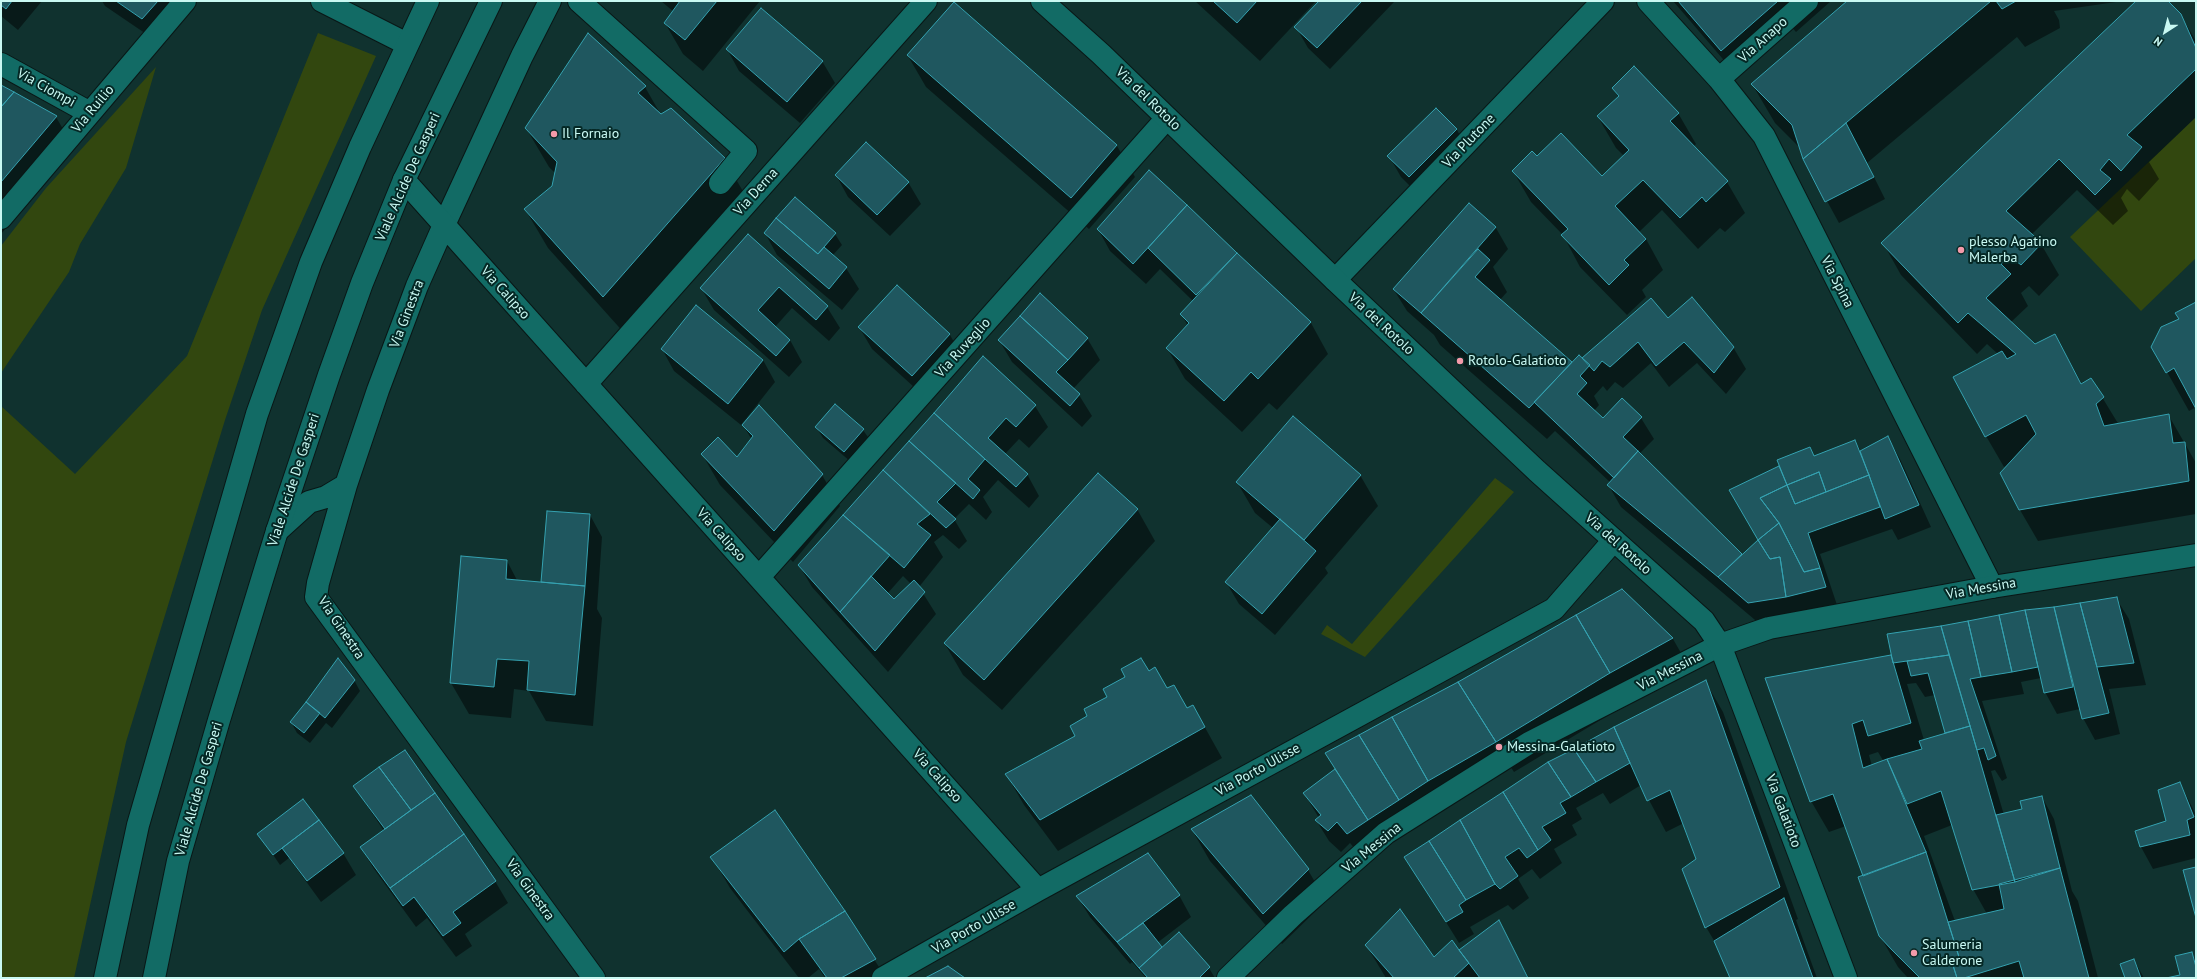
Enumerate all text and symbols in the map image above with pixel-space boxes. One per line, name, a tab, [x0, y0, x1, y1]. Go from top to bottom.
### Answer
north arrow	[2145, 12, 2185, 52]
street label: Via Anapo	[1735, 14, 1791, 66]
text: N	[2151, 34, 2165, 50]
street label: Via del Rotolo	[1112, 64, 1184, 134]
street label: Via Ciompi	[14, 65, 78, 111]
street label: Via Ruilio	[68, 82, 118, 136]
street label: Viale Alcide De Gasperi	[372, 110, 444, 244]
street label: Via Plutone	[1439, 110, 1499, 172]
place label: Il Fornaio	[562, 126, 619, 142]
marker: Il Fornaio	[549, 129, 559, 139]
street label: Via Derna	[730, 165, 782, 219]
place label: plesso Agatino Malerba	[1969, 234, 2057, 266]
marker: plesso Agatino Malerba	[1956, 245, 1966, 255]
street label: Via Spina	[1817, 253, 1857, 311]
street label: Via Calipso	[477, 263, 533, 323]
street label: Via Ginestra	[386, 277, 428, 351]
street label: Via del Rotolo	[1345, 289, 1417, 359]
street label: Via Ruveglio	[932, 315, 994, 381]
place label: Rotolo-Galatioto	[1468, 353, 1567, 369]
marker: Rotolo-Galatioto	[1455, 356, 1465, 366]
street label: Viale Alcide De Gasperi	[265, 411, 323, 549]
street label: Via Calipso	[693, 505, 749, 565]
street label: Via del Rotolo	[1581, 510, 1655, 578]
street label: Via Messina	[1945, 575, 2017, 603]
street label: Via Ginestra	[314, 594, 368, 662]
street label: Via Messina	[1635, 647, 1705, 695]
street label: Viale Alcide De Gasperi	[172, 720, 226, 858]
place label: Messina-Galatioto	[1507, 739, 1615, 755]
street label: Via Porto Ulisse	[1213, 740, 1303, 800]
marker: Messina-Galatioto	[1494, 742, 1504, 752]
street label: Via Calipso	[909, 746, 965, 806]
street label: Via Galatioto	[1761, 772, 1805, 850]
street label: Via Messina	[1339, 819, 1405, 877]
street label: Via Ginestra	[502, 856, 558, 924]
street label: Via Porto Ulisse	[929, 896, 1019, 958]
place label: Salumeria Calderone	[1922, 937, 1982, 970]
marker: Salumeria Calderone	[1909, 948, 1919, 958]

